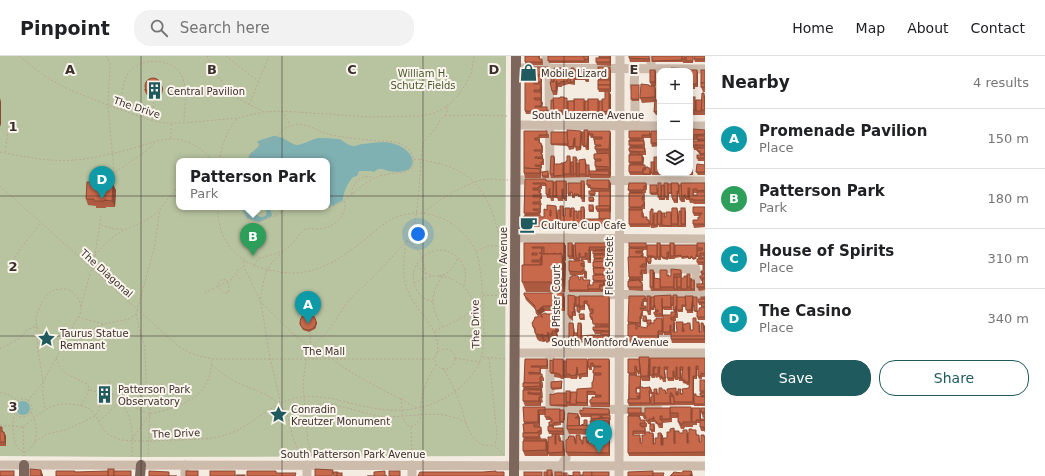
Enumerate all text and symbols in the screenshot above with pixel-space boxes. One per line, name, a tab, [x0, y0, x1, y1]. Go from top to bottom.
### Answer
search box	[134, 10, 414, 46]
text: Pinpoint	[20, 17, 110, 39]
icon: search	[148, 17, 170, 39]
text: Search here	[180, 19, 270, 37]
text: Home	[792, 20, 834, 36]
text: Map	[856, 20, 885, 36]
text: About	[907, 20, 949, 36]
text: Contact	[971, 20, 1025, 36]
text: A	[65, 62, 75, 77]
text: B	[207, 62, 217, 77]
text: C	[347, 62, 357, 77]
text: D	[489, 62, 500, 77]
text: E	[630, 62, 638, 77]
shop icon: Mobile Lizard	[518, 63, 538, 83]
park label: William H. Schutz Fields	[390, 68, 456, 91]
place label: Mobile Lizard	[541, 68, 607, 79]
map controls	[657, 68, 693, 176]
button: +	[657, 68, 693, 104]
text: Nearby	[721, 72, 790, 92]
text: 4 results	[973, 75, 1029, 90]
building icon: Central Pavilion	[144, 81, 164, 101]
place label: Central Pavilion	[167, 86, 245, 97]
street label: The Drive	[111, 94, 162, 120]
button: −	[657, 104, 693, 140]
street label: South Luzerne Avenue	[532, 110, 644, 121]
text: 1	[8, 119, 18, 134]
text: Promenade Pavilion	[759, 122, 927, 140]
text: A	[729, 131, 739, 146]
text: 150 m	[987, 131, 1029, 146]
button: layers	[657, 140, 693, 176]
text: Place	[759, 140, 794, 155]
popup	[176, 158, 330, 210]
pin: D	[89, 166, 115, 199]
text: Patterson Park	[190, 168, 316, 186]
text: Patterson Park	[759, 182, 885, 200]
text: Park	[190, 186, 218, 201]
text: B	[729, 191, 739, 206]
text: 180 m	[987, 191, 1029, 206]
text: Park	[759, 200, 787, 215]
cafe icon: Culture Cup Cafe	[518, 215, 538, 235]
place label: Culture Cup Cafe	[541, 220, 626, 231]
pin: B	[240, 223, 266, 256]
your location	[408, 224, 428, 244]
street label: Eastern Avenue	[498, 227, 509, 305]
street label: Fleet Street	[604, 237, 615, 295]
text: House of Spirits	[759, 242, 894, 260]
street label: The Diagonal	[78, 247, 135, 300]
text: C	[729, 251, 739, 266]
text: 310 m	[987, 251, 1029, 266]
text: 2	[8, 259, 18, 274]
text: Place	[759, 260, 794, 275]
street label: Pfister Court	[551, 265, 562, 327]
pin: A	[295, 291, 321, 324]
street label: The Drive	[470, 300, 481, 349]
text: The Casino	[759, 302, 852, 320]
text: D	[729, 311, 739, 326]
text: 340 m	[987, 311, 1029, 326]
text: Place	[759, 320, 794, 335]
place label: Taurus Statue Remnant	[59, 328, 129, 351]
place icon: Taurus Statue Remnant	[37, 329, 57, 349]
street label: South Montford Avenue	[551, 337, 669, 348]
street label: The Mall	[302, 346, 345, 357]
button: Save	[721, 360, 871, 396]
button: Share	[879, 360, 1029, 396]
place label: Patterson Park Observatory	[118, 384, 190, 407]
building icon: Patterson Park Observatory	[95, 385, 115, 405]
text: 3	[8, 399, 18, 414]
place label: Conradin Kreutzer Monument	[291, 404, 390, 427]
place icon: Conradin Kreutzer Monument	[268, 405, 288, 425]
pin: C	[586, 420, 612, 453]
street label: The Drive	[151, 427, 200, 440]
street label: South Patterson Park Avenue	[281, 449, 425, 460]

